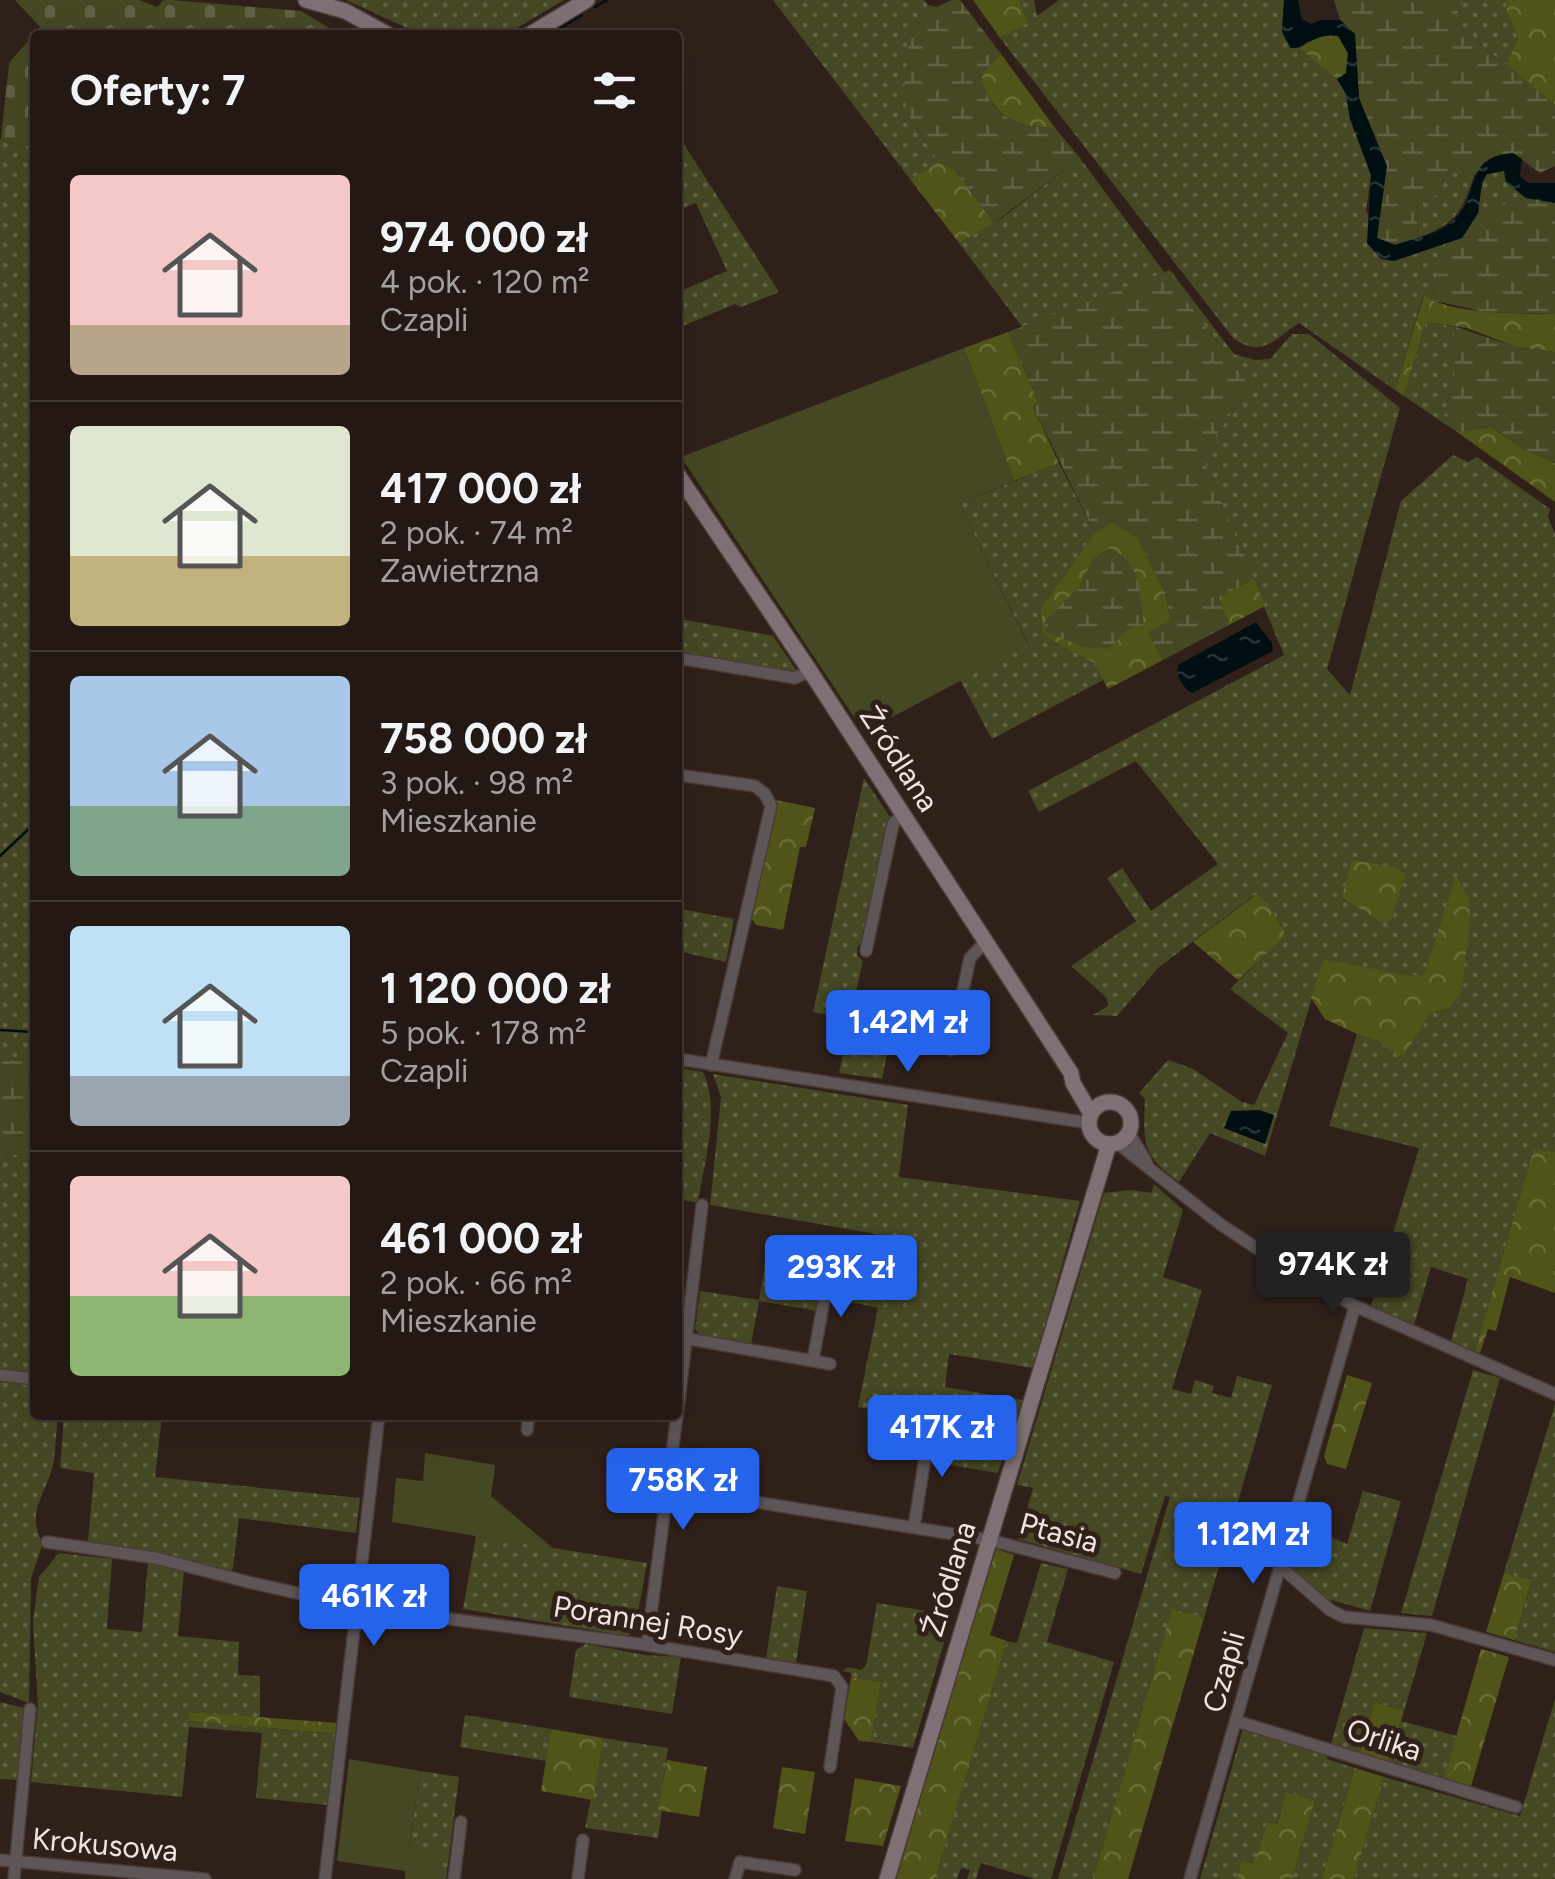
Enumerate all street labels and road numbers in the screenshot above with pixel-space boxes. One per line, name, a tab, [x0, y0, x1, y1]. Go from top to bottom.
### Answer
street label: Źródlana	[852, 699, 947, 818]
street label: Ptasia	[1016, 1504, 1103, 1561]
street label: Źródlana	[914, 1517, 984, 1641]
street label: Porannej Rosy	[551, 1587, 746, 1654]
street label: Czapli	[1194, 1627, 1253, 1717]
street label: Orlika	[1342, 1710, 1426, 1769]
street label: Krokusowa	[30, 1820, 180, 1869]

